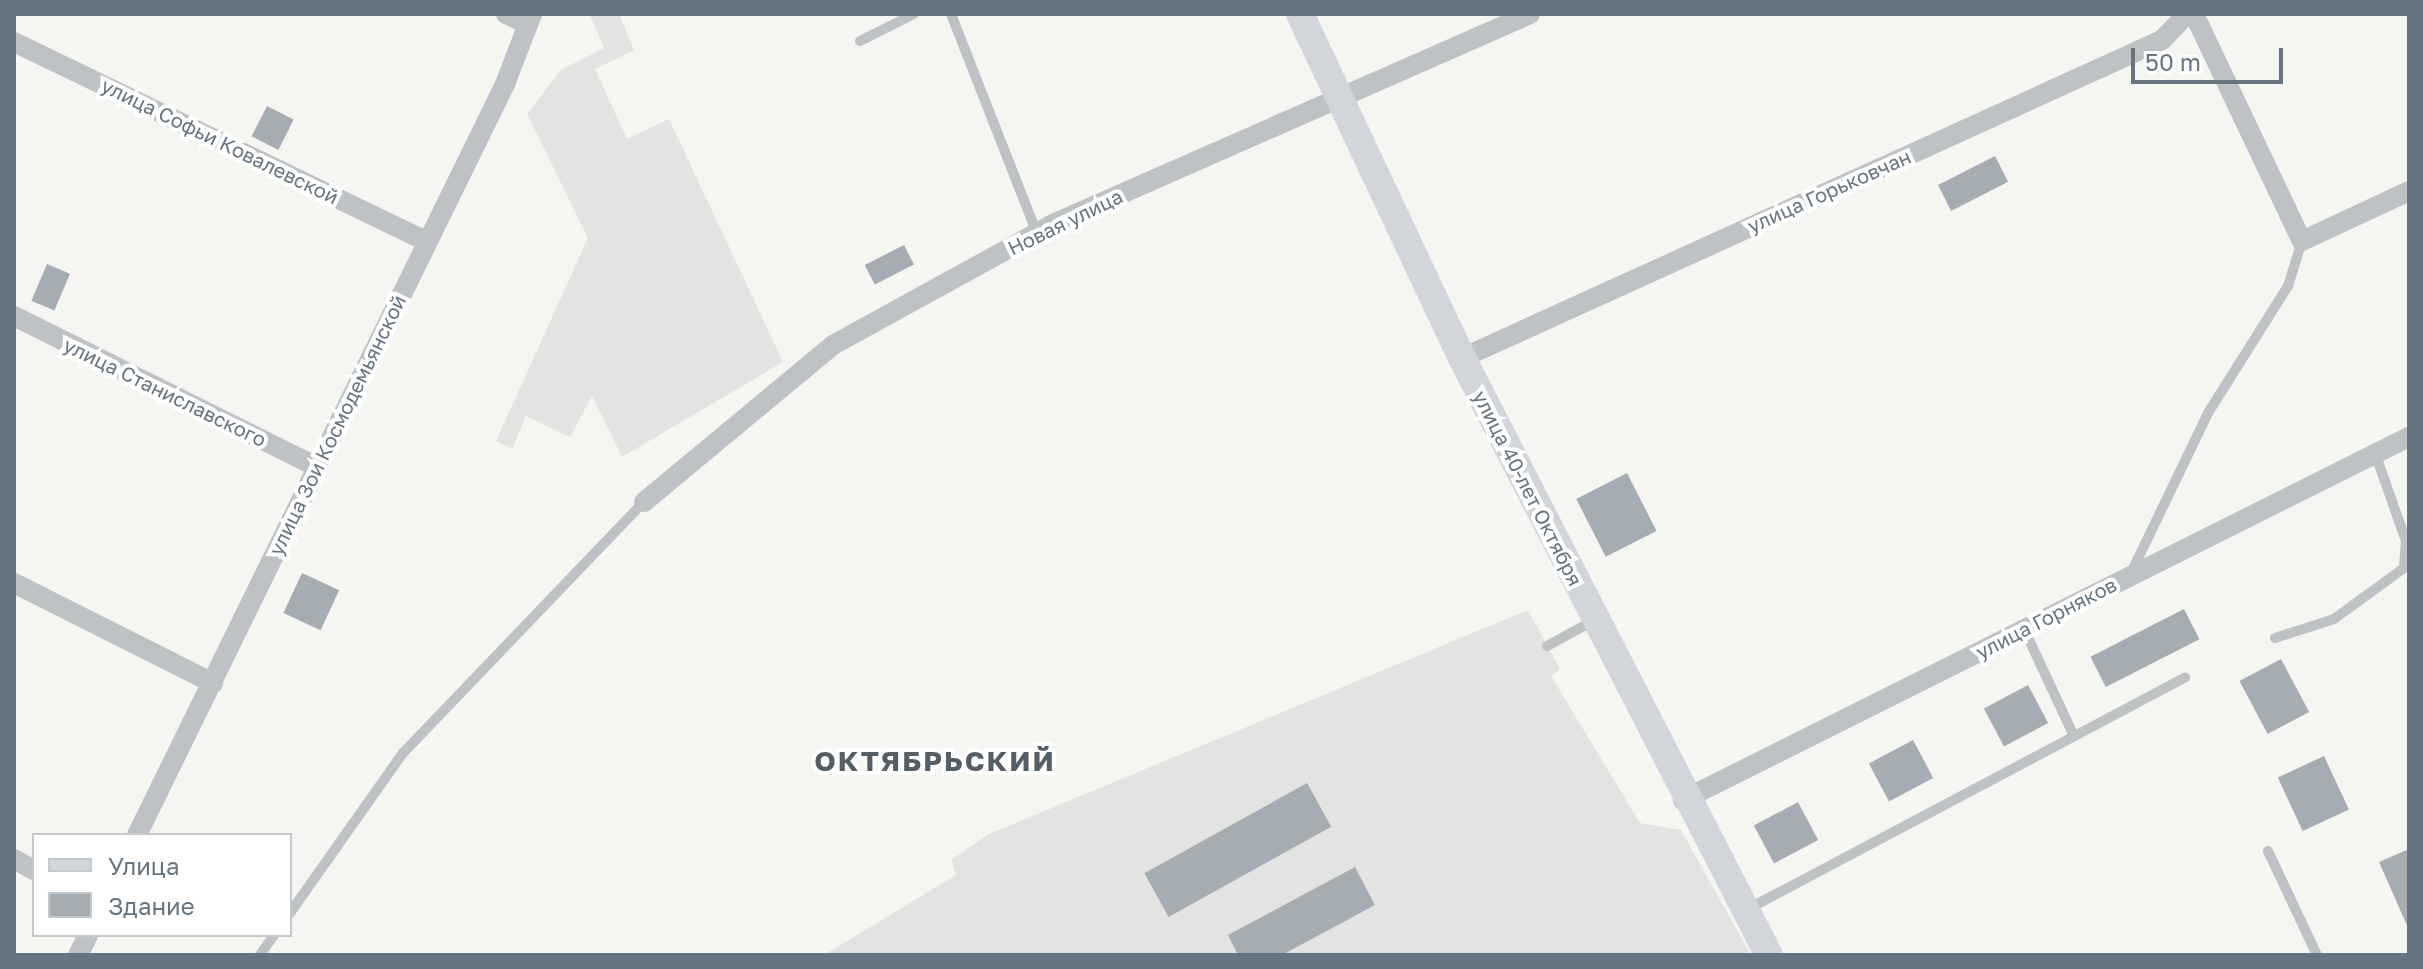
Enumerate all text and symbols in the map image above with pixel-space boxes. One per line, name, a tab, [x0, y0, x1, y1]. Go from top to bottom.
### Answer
scale bar	[2135, 32, 2287, 82]
text: 50 m	[2145, 47, 2201, 76]
street label: улица Софьи Ковалевской	[98, 73, 342, 209]
street label: улица Горьковчан	[1744, 144, 1914, 238]
street label: Новая улица	[1004, 184, 1126, 260]
street label: улица Зои Космодемьянской	[263, 291, 411, 559]
street label: улица Станиславского	[60, 332, 270, 452]
street label: улица 40-лет Октября	[1468, 386, 1588, 590]
street label: улица Горняков	[1972, 572, 2120, 664]
district label: ОКТЯБРЬСКИЙ	[814, 744, 1056, 778]
legend	[32, 833, 292, 937]
text: Улица	[108, 851, 180, 880]
text: Здание	[108, 891, 195, 920]

